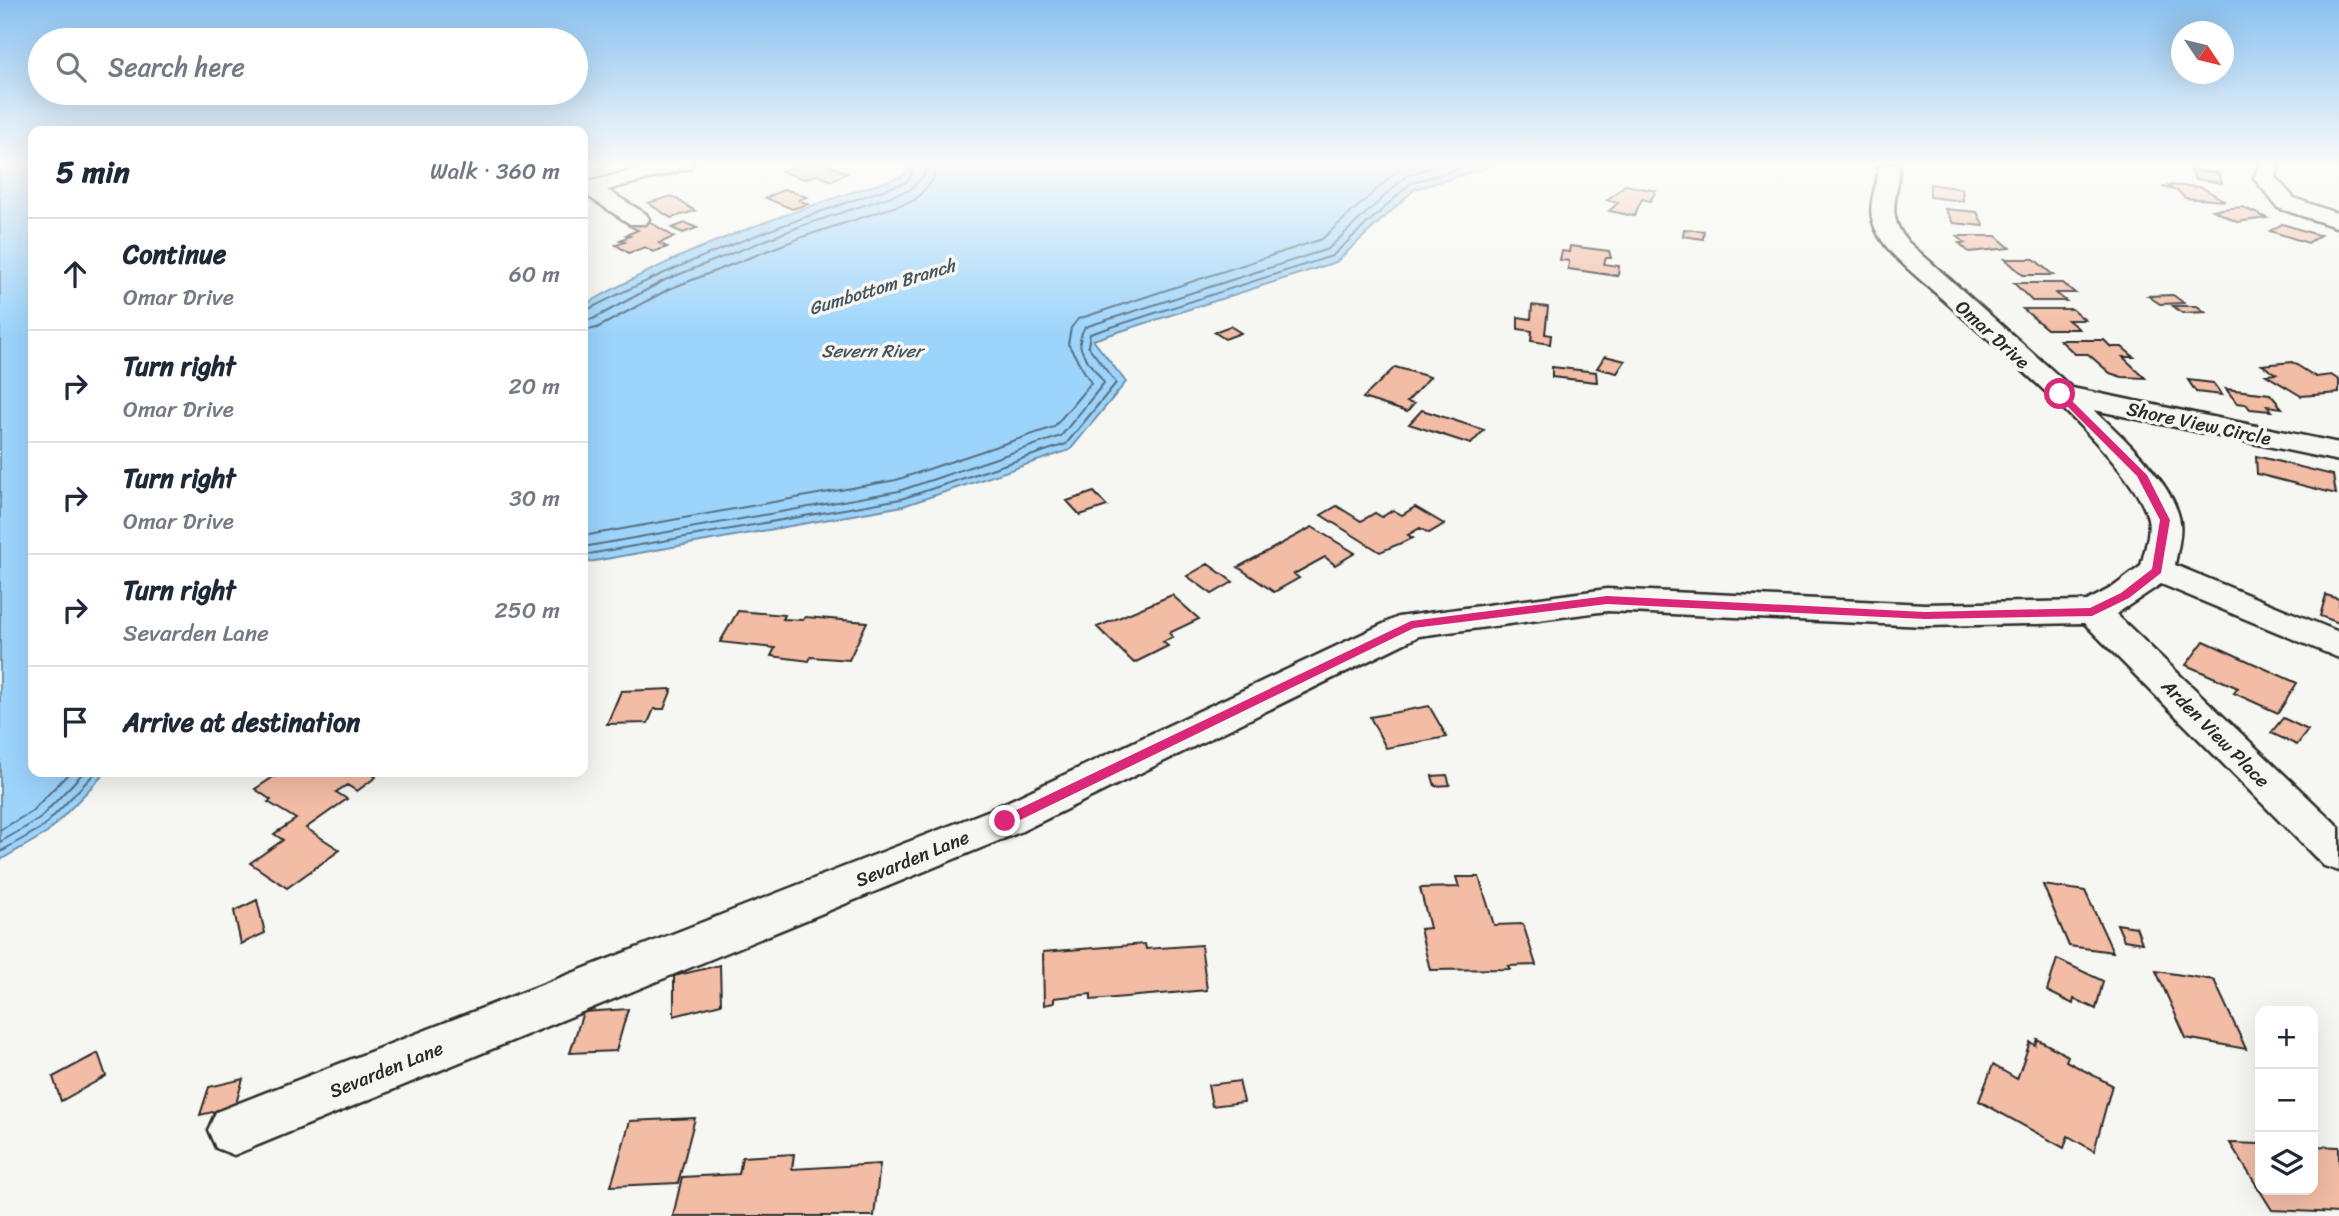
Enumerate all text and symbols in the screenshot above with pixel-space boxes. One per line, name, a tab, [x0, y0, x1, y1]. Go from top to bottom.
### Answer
north arrow	[2171, 21, 2234, 84]
search box	[28, 28, 588, 105]
text: Search here	[108, 44, 245, 90]
icon: search	[52, 48, 90, 86]
text: 5 min	[56, 145, 130, 199]
text: Walk · 360 m	[430, 151, 560, 192]
text: Continue	[123, 231, 226, 277]
water label: Gumbottom Branch	[805, 249, 961, 324]
text: 60 m	[509, 254, 560, 295]
icon: ahead	[56, 255, 94, 293]
text: Omar Drive	[123, 277, 234, 318]
street label: Omar Drive	[1948, 291, 2038, 377]
water label: Severn River	[822, 335, 926, 367]
text: Turn right	[123, 343, 236, 389]
text: 20 m	[509, 366, 560, 407]
icon: right	[56, 367, 94, 405]
route start	[2044, 378, 2075, 409]
text: Omar Drive	[123, 389, 234, 430]
street label: Shore View Circle	[2124, 392, 2274, 455]
text: Turn right	[123, 455, 236, 501]
text: 30 m	[509, 478, 560, 519]
icon: right	[56, 479, 94, 517]
text: Omar Drive	[123, 501, 234, 542]
text: Turn right	[123, 567, 236, 613]
text: 250 m	[494, 590, 560, 631]
icon: right	[56, 591, 94, 629]
text: Sevarden Lane	[123, 613, 269, 654]
street label: Arden View Place	[2153, 670, 2278, 796]
text: Arrive at destination	[123, 699, 360, 745]
icon: arrive	[56, 703, 94, 741]
route end	[989, 805, 1020, 836]
street label: Sevarden Lane	[850, 821, 974, 896]
map controls	[2255, 1006, 2318, 1195]
button: +	[2255, 1006, 2318, 1069]
street label: Sevarden Lane	[324, 1032, 448, 1107]
button: −	[2255, 1069, 2318, 1132]
button: layers	[2255, 1132, 2318, 1195]

